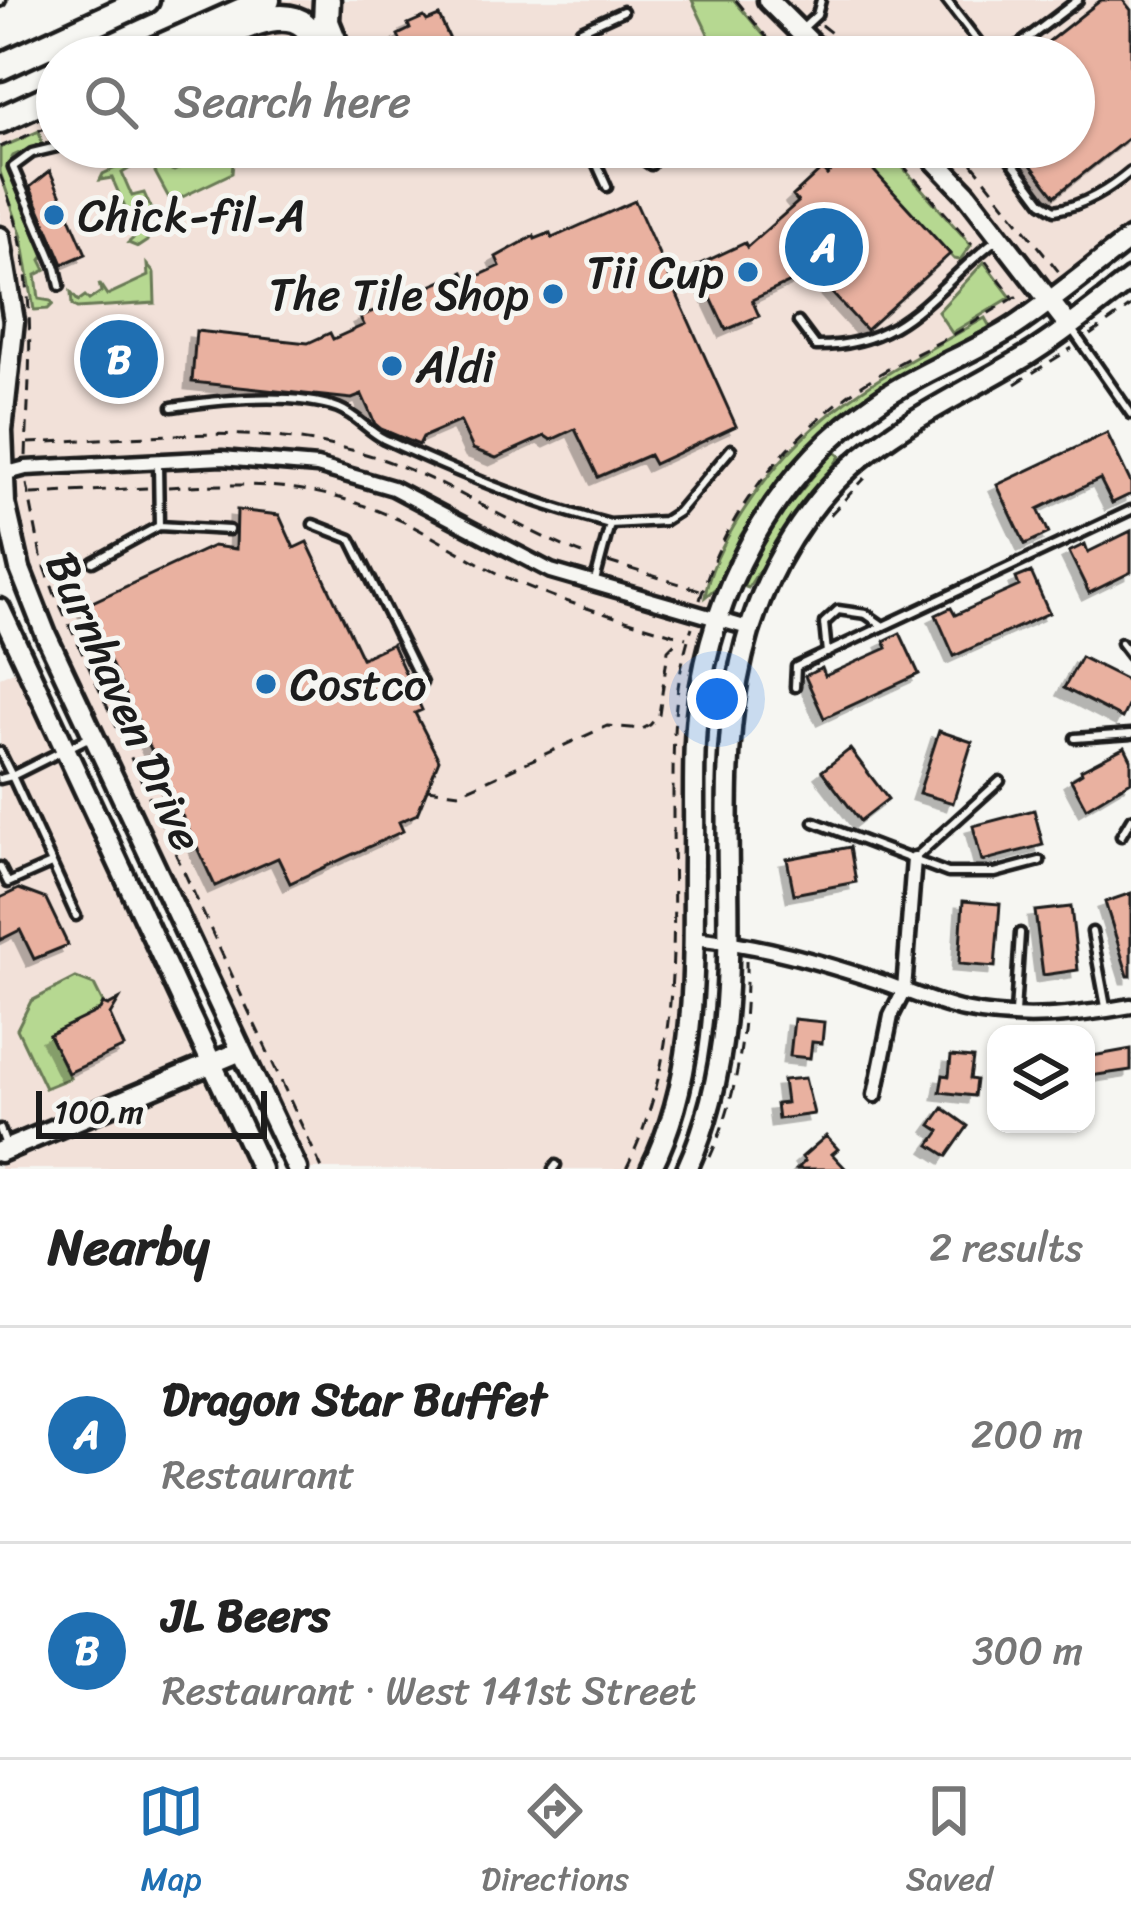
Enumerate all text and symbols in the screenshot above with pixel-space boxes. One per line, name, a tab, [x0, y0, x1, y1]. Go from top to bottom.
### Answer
search box	[36, 36, 1095, 168]
text: Search here	[174, 62, 411, 142]
icon: search	[78, 69, 144, 135]
place label: Chick-fil-A	[78, 176, 306, 256]
marker: Chick-fil-A	[41, 202, 67, 228]
pin: A	[785, 202, 863, 292]
place label: Tii Cup	[586, 233, 724, 313]
place label: The Tile Shop	[269, 255, 529, 335]
marker: Tii Cup	[735, 259, 761, 285]
marker: The Tile Shop	[540, 281, 566, 307]
pin: B	[80, 314, 158, 404]
place label: Aldi	[415, 327, 496, 407]
marker: Aldi	[379, 353, 405, 379]
street label: Burnhaven Drive	[22, 538, 226, 865]
place label: Costco	[290, 645, 427, 725]
your location	[687, 669, 747, 729]
marker: Costco	[253, 671, 279, 697]
map controls	[987, 1025, 1095, 1133]
button: layers	[987, 1025, 1095, 1133]
text: 100 m	[54, 1083, 144, 1141]
scale bar	[36, 1085, 267, 1138]
text: Nearby	[48, 1202, 209, 1292]
text: 2 results	[929, 1213, 1083, 1282]
text: Dragon Star Buffet	[162, 1360, 546, 1440]
text: A	[74, 1400, 100, 1469]
text: 200 m	[971, 1400, 1083, 1469]
text: Restaurant	[162, 1440, 355, 1509]
text: JL Beers	[162, 1576, 330, 1656]
text: B	[75, 1616, 99, 1685]
text: 300 m	[972, 1616, 1083, 1685]
text: Restaurant · West 141st Street	[162, 1656, 696, 1725]
tab: Map	[138, 1778, 204, 1908]
tab: Directions	[481, 1778, 629, 1908]
tab: Saved	[906, 1778, 993, 1908]

